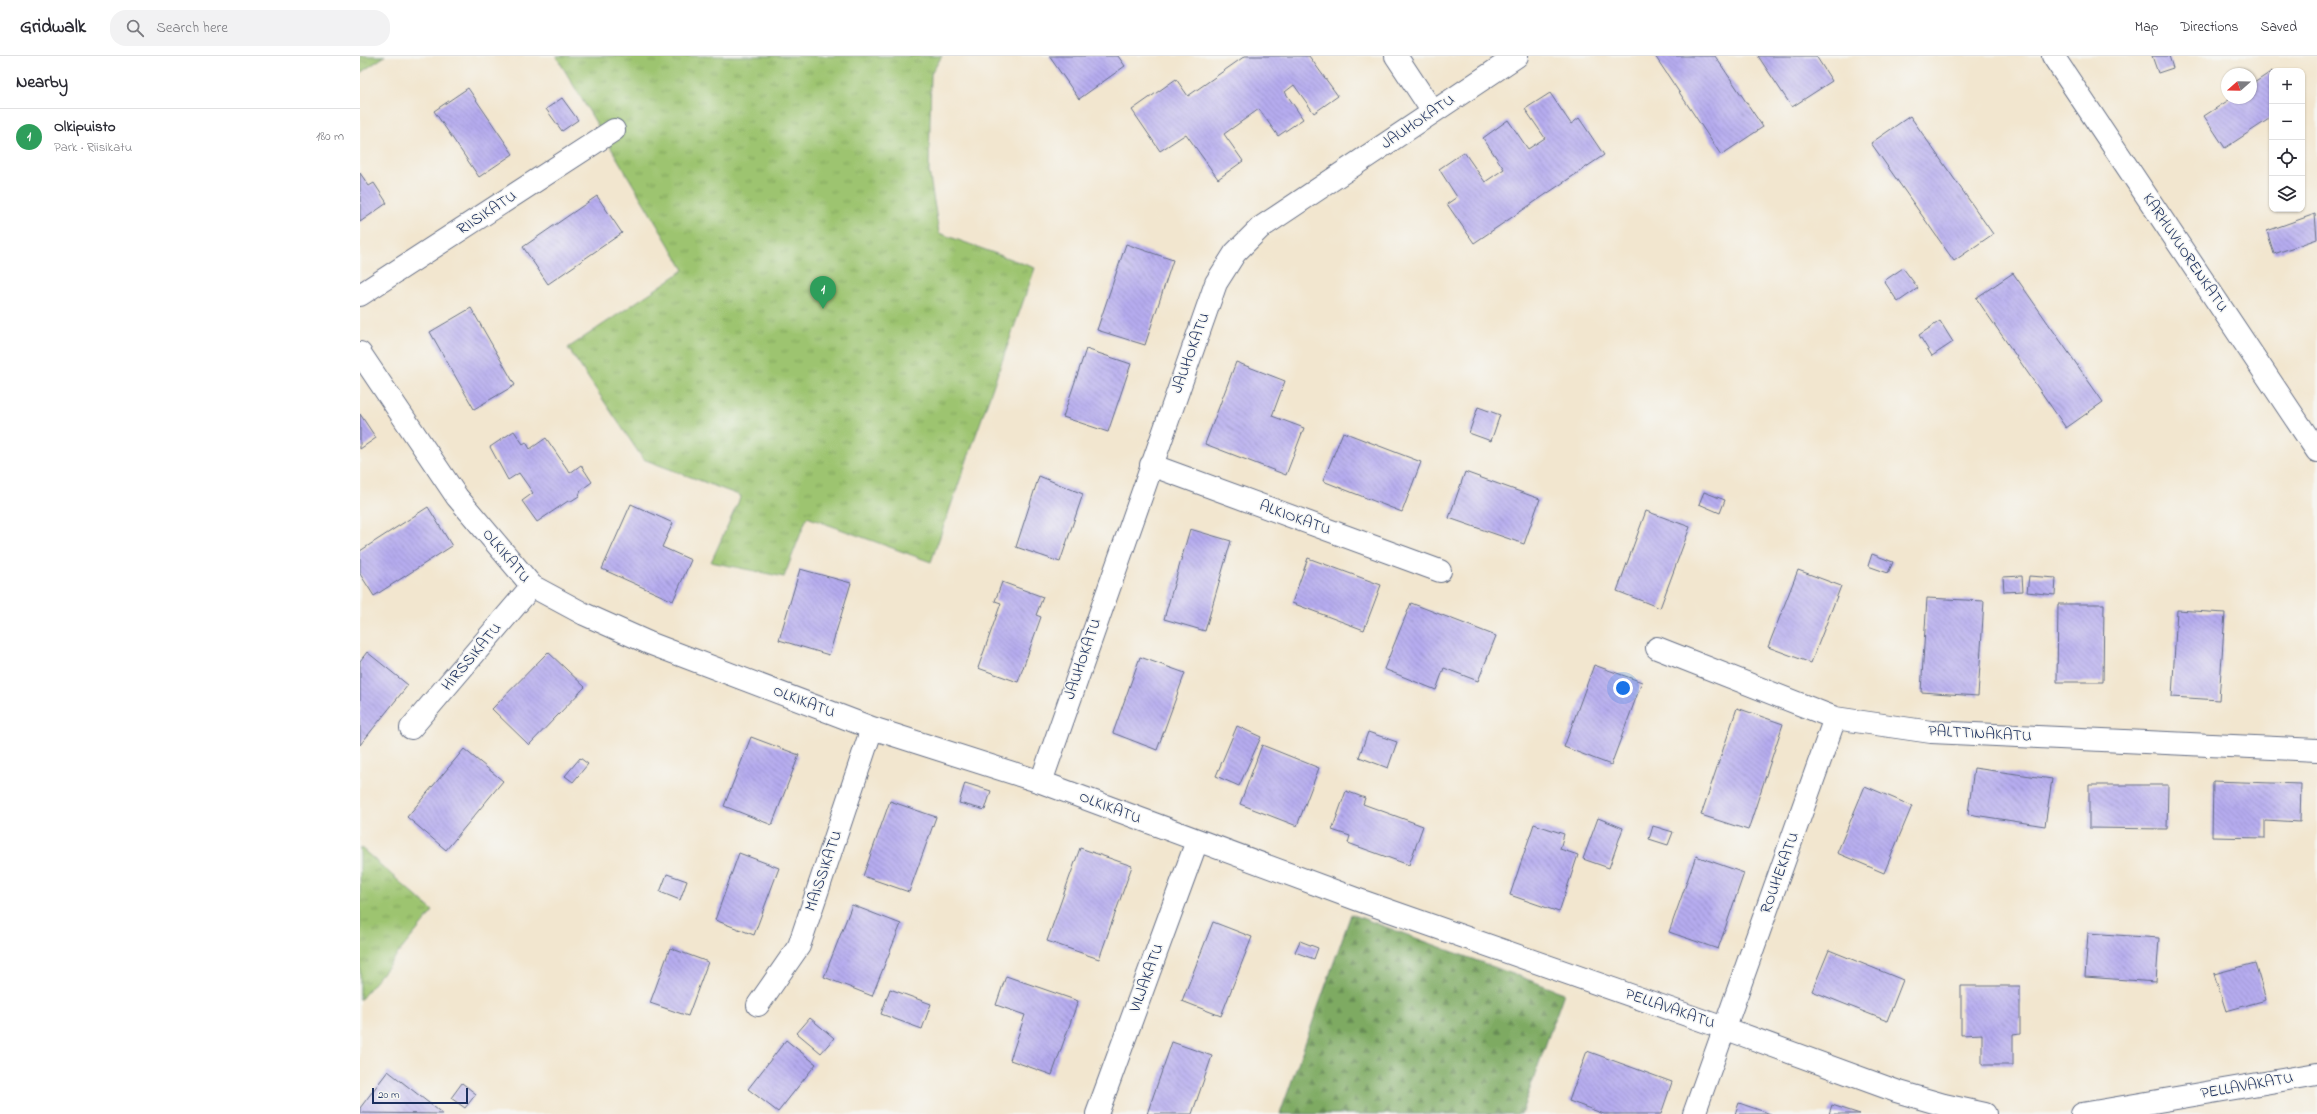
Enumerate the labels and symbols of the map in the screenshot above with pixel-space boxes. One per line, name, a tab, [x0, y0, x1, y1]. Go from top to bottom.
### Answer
north arrow	[2221, 68, 2257, 104]
street label: JAUHOKATU	[1376, 88, 1460, 156]
street label: RIISIKATU	[452, 185, 522, 241]
street label: KARHUVUORENKATU	[2136, 189, 2234, 317]
pin: 1	[810, 276, 836, 309]
street label: JAUHOKATU	[1165, 309, 1217, 397]
street label: ALKIOKATU	[1256, 494, 1334, 542]
street label: OLKIKATU	[476, 523, 536, 589]
street label: JAUHOKATU	[1058, 615, 1108, 703]
street label: HIRSSIKATU	[436, 617, 508, 697]
your location	[1613, 678, 1633, 698]
street label: OLKIKATU	[769, 679, 839, 725]
street label: PALTTINAKATU	[1928, 719, 2032, 749]
street label: OLKIKATU	[1075, 785, 1145, 831]
street label: MAISSIKATU	[799, 827, 849, 915]
street label: ROUHEKATU	[1754, 829, 1806, 917]
street label: VILJAKATU	[1123, 940, 1171, 1017]
street label: PELLAVAKATU	[1622, 982, 1718, 1036]
street label: PELLAVAKATU	[2199, 1066, 2295, 1106]
scale bar	[372, 1086, 468, 1105]

